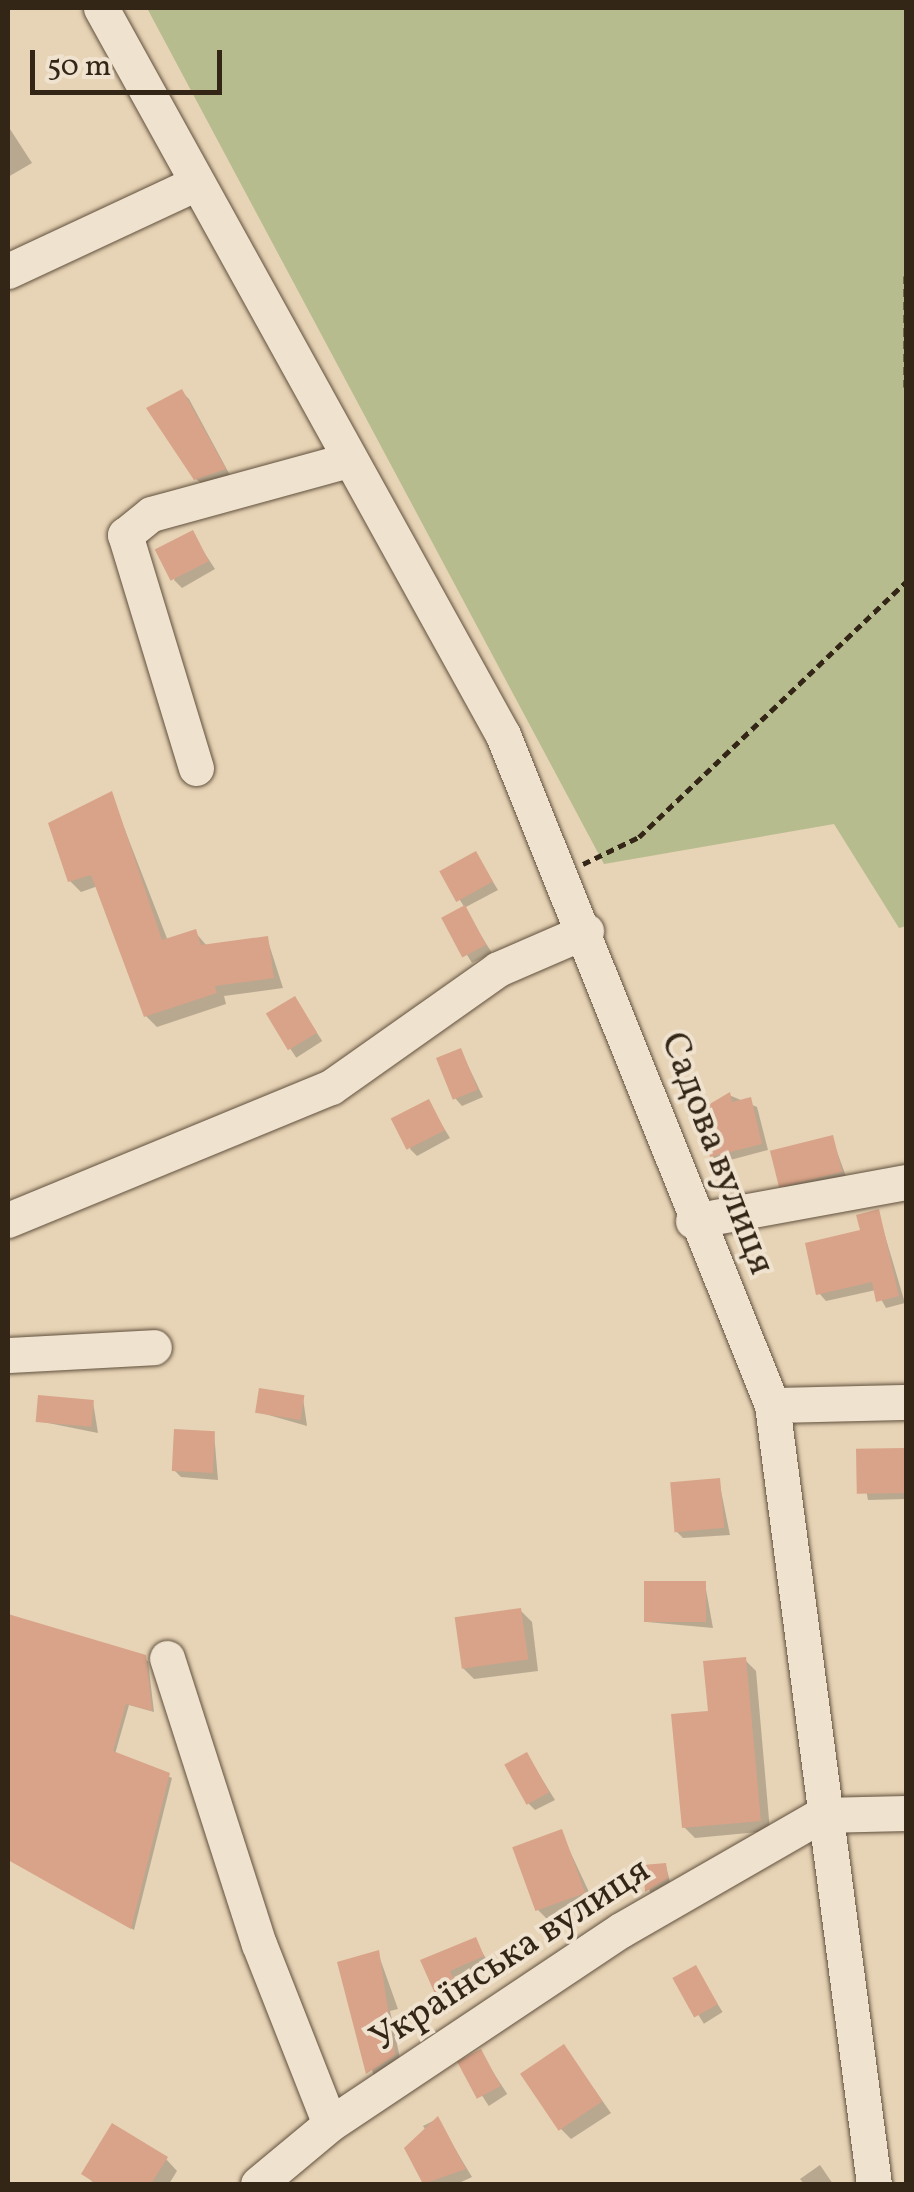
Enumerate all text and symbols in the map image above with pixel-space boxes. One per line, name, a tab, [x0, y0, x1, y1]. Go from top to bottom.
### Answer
scale bar	[35, 30, 228, 92]
text: 50 m	[47, 46, 111, 88]
street label: Садова вулиця	[649, 1026, 783, 1282]
street label: Українська вулиця	[363, 1849, 659, 2063]

